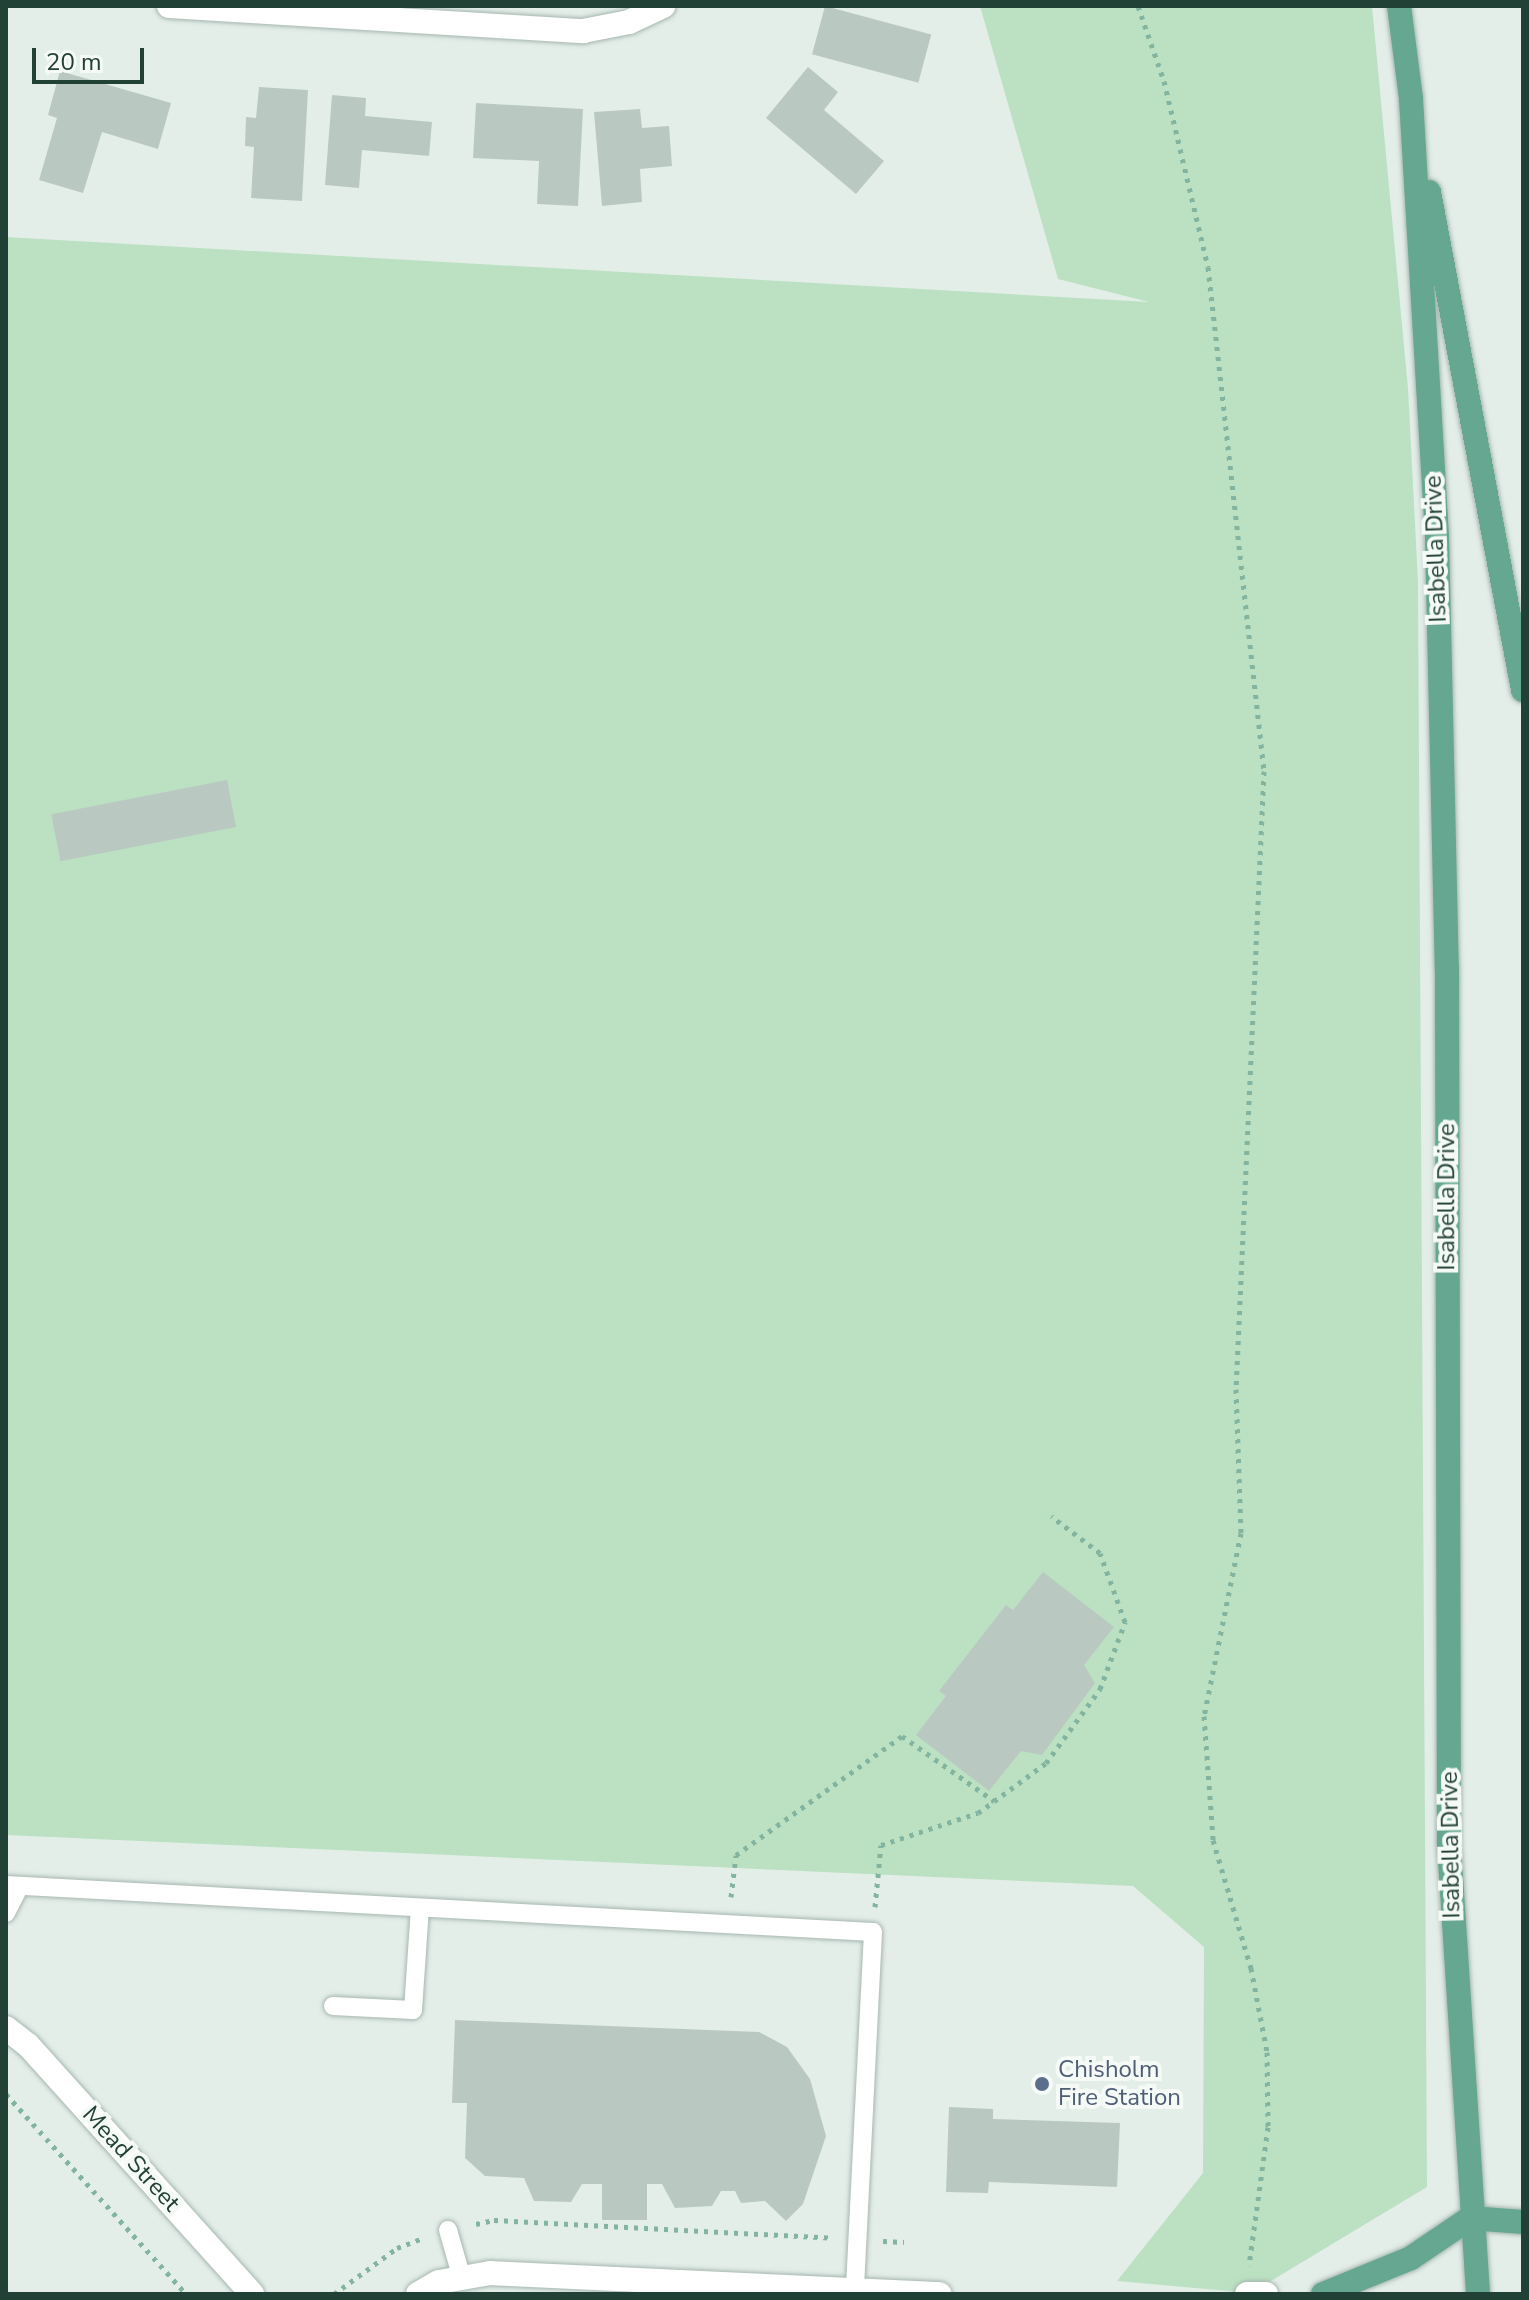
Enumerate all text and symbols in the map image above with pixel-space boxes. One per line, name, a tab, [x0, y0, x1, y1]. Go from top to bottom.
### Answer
scale bar	[36, 32, 148, 82]
text: 20 m	[46, 46, 102, 78]
street label: Isabella Drive	[1419, 475, 1453, 623]
street label: Isabella Drive	[1433, 1123, 1461, 1271]
street label: Isabella Drive	[1435, 1771, 1467, 1919]
place label: Chisholm Fire Station	[1058, 2056, 1181, 2112]
marker: Chisholm Fire Station	[1033, 2075, 1051, 2093]
street label: Mead Street	[76, 2100, 186, 2218]

